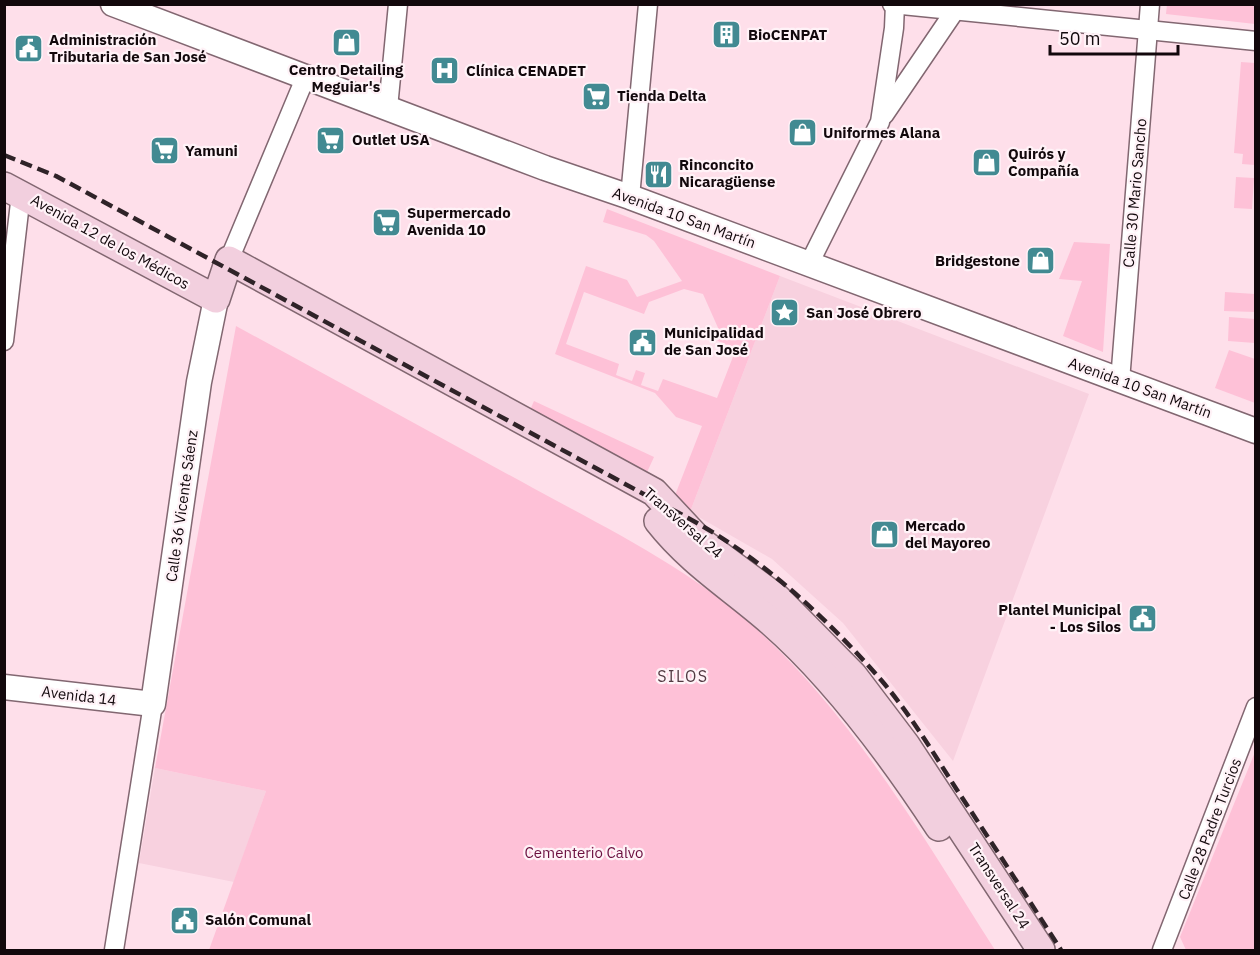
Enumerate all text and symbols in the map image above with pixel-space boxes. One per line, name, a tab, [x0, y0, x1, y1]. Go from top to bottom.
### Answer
scale bar	[1050, 18, 1178, 56]
building icon: BioCENPAT	[711, 19, 743, 51]
place label: BioCENPAT	[748, 25, 828, 44]
shop icon: Centro Detailing Meguiar's	[330, 27, 362, 59]
text: 50 m	[1059, 27, 1101, 50]
place label: Administración Tributaria de San José	[49, 30, 207, 66]
public building icon: Administración Tributaria de San José	[12, 33, 44, 65]
hospital icon: Clínica CENADET	[429, 55, 461, 87]
place label: Centro Detailing Meguiar's	[289, 60, 404, 96]
place label: Clínica CENADET	[466, 61, 586, 80]
supermarket icon: Tienda Delta	[580, 80, 612, 112]
place label: Tienda Delta	[617, 86, 707, 105]
shop icon: Uniformes Alana	[786, 117, 818, 149]
street label: Calle 30 Mario Sancho	[1119, 117, 1150, 268]
place label: Uniformes Alana	[823, 123, 941, 142]
supermarket icon: Outlet USA	[315, 124, 347, 156]
place label: Outlet USA	[352, 130, 430, 149]
supermarket icon: Yamuni	[148, 135, 180, 167]
place label: Yamuni	[185, 141, 238, 160]
place label: Quirós y Compañía	[1008, 144, 1080, 180]
shop icon: Quirós y Compañía	[971, 147, 1003, 179]
place label: Rinconcito Nicaragüense	[679, 155, 775, 191]
restaurant icon: Rinconcito Nicaragüense	[642, 158, 674, 190]
street label: Avenida 10 San Martín	[610, 183, 758, 252]
street label: Avenida 12 de los Médicos	[27, 190, 193, 293]
place label: Supermercado Avenida 10	[407, 203, 511, 239]
supermarket icon: Supermercado Avenida 10	[370, 206, 402, 238]
shop icon: Bridgestone	[1025, 245, 1057, 277]
place label: Bridgestone	[935, 251, 1020, 270]
place icon: San José Obrero	[769, 297, 801, 329]
place label: San José Obrero	[806, 303, 921, 322]
place label: Municipalidad de San José	[664, 323, 764, 359]
public building icon: Municipalidad de San José	[627, 326, 659, 358]
street label: Avenida 10 San Martín	[1066, 353, 1214, 422]
street label: Calle 36 Vicente Sáenz	[161, 429, 202, 583]
street label: Transversal 24	[640, 483, 727, 562]
place label: Mercado del Mayoreo	[905, 516, 991, 552]
shop icon: Mercado del Mayoreo	[868, 519, 900, 551]
place label: Plantel Municipal - Los Silos	[998, 600, 1121, 636]
public building icon: Plantel Municipal - Los Silos	[1126, 603, 1158, 635]
district label: SILOS	[657, 666, 709, 686]
street label: Avenida 14	[41, 681, 118, 710]
street label: Calle 28 Padre Turcios	[1174, 755, 1245, 902]
street label: Transversal 24	[965, 839, 1034, 932]
park label: Cementerio Calvo	[525, 843, 643, 862]
public building icon: Salón Comunal	[168, 904, 200, 936]
place label: Salón Comunal	[205, 910, 311, 929]

